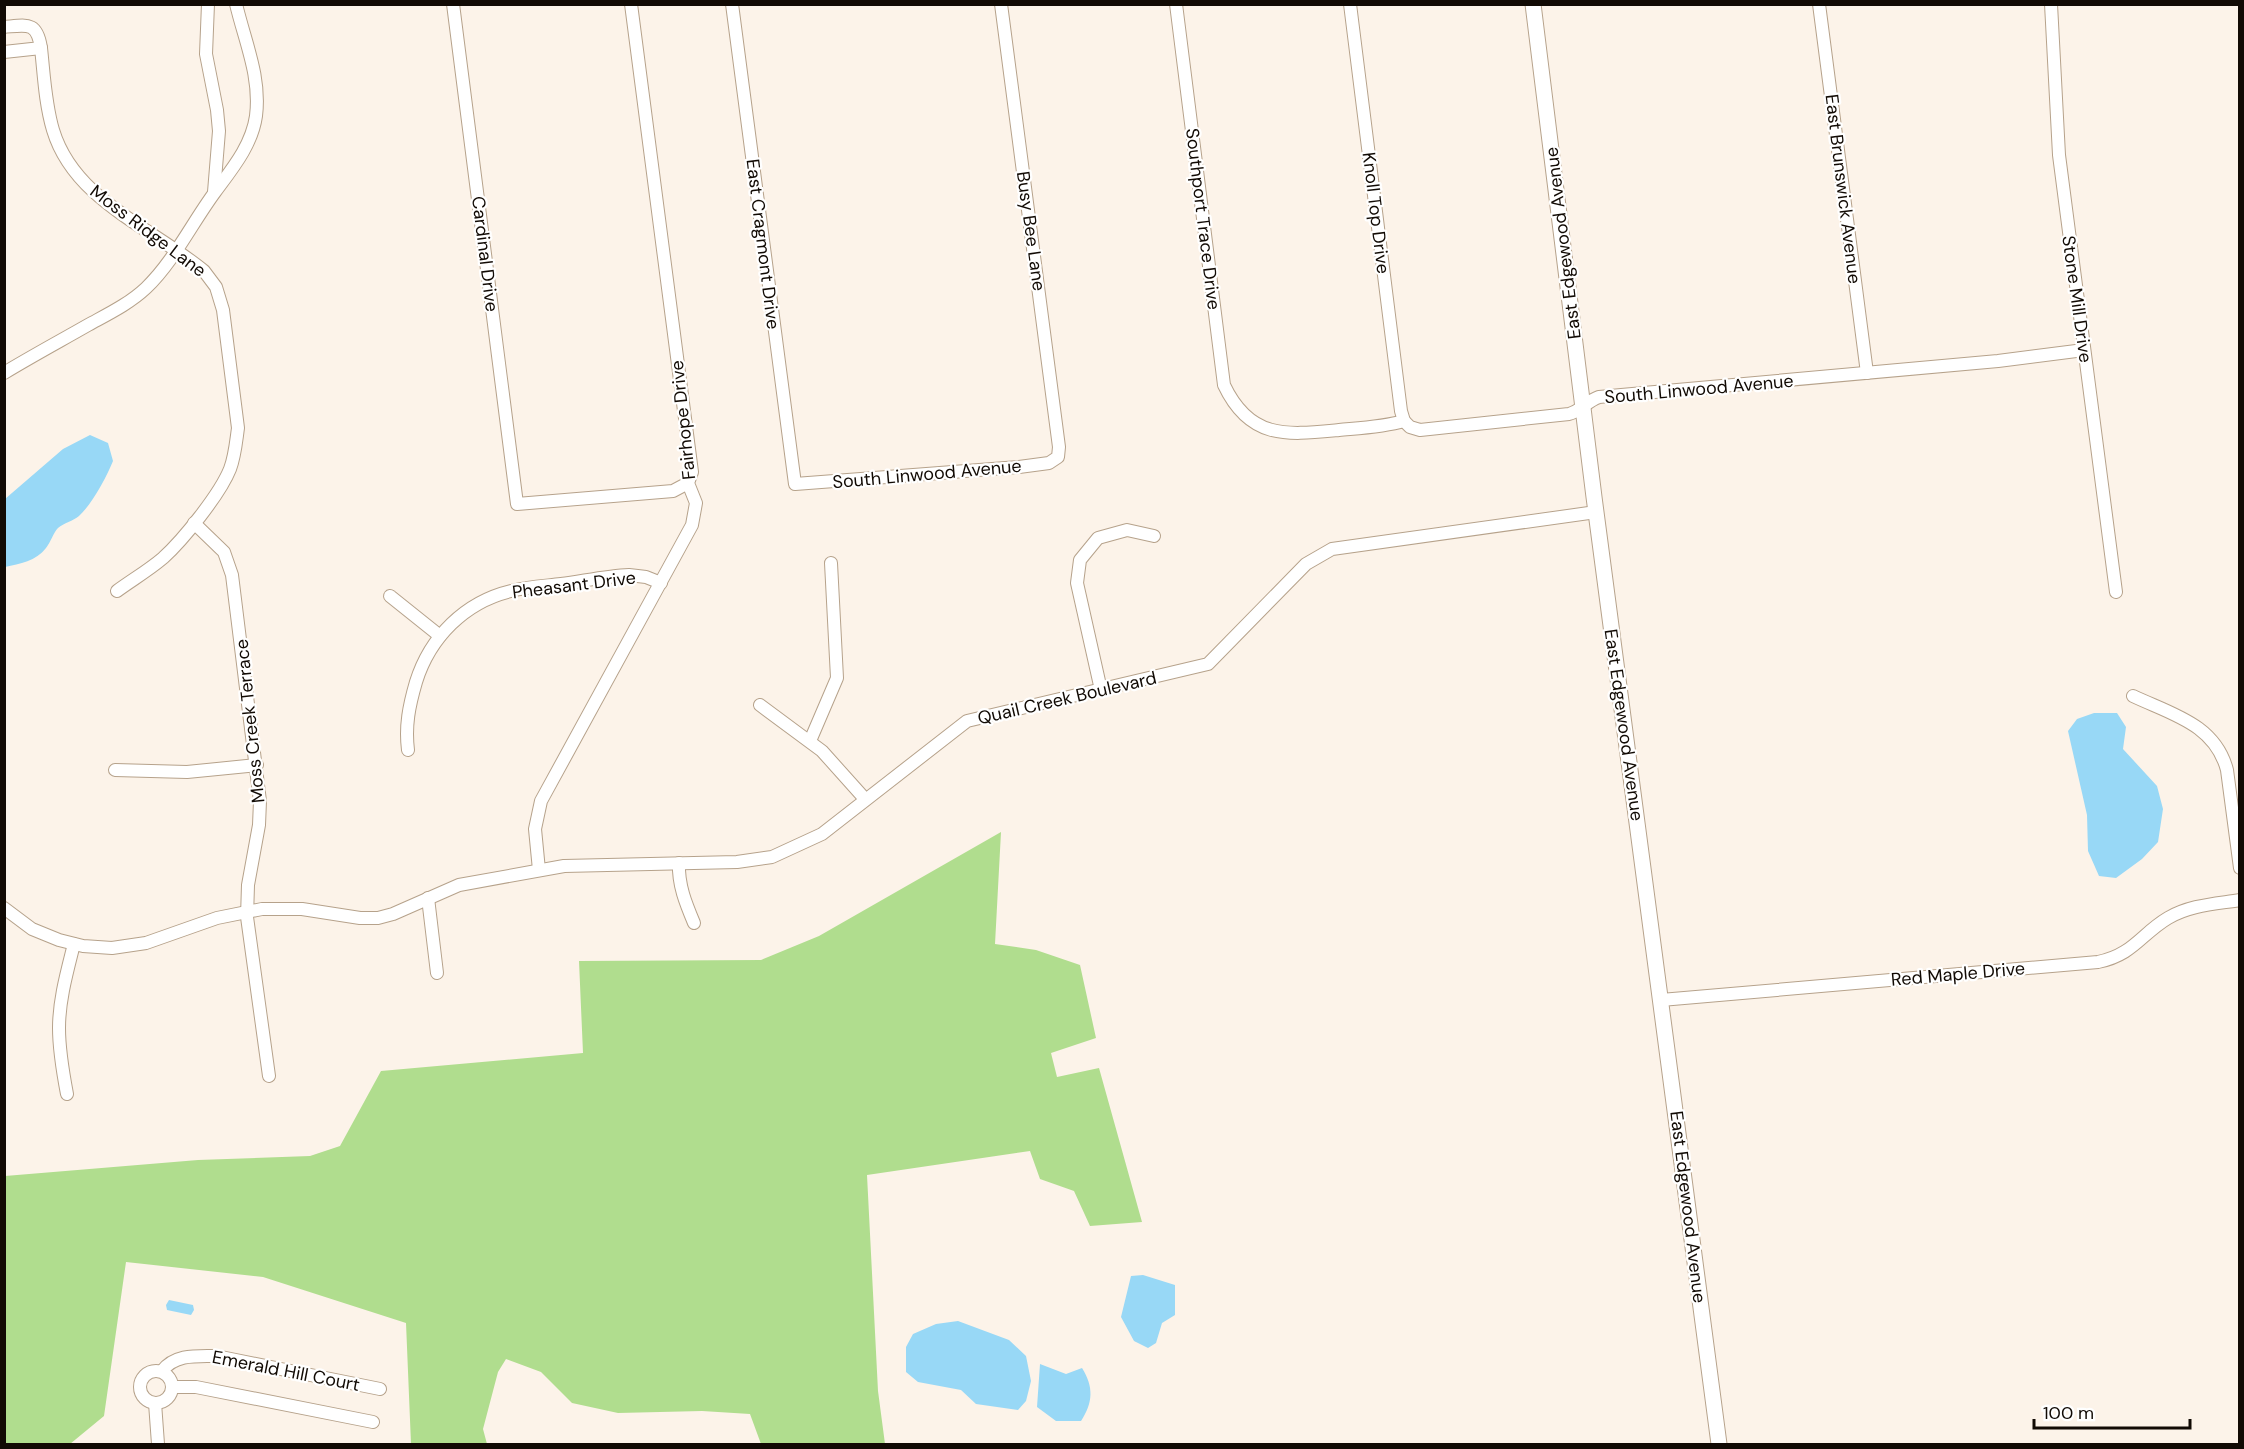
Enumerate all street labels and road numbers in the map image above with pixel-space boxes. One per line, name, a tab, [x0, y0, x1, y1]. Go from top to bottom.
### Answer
street label: East Brunswick Avenue	[1819, 93, 1867, 285]
street label: Southport Trace Drive	[1180, 127, 1226, 311]
street label: East Edgewood Avenue	[1539, 146, 1587, 340]
street label: Knoll Top Drive	[1357, 151, 1395, 275]
street label: East Cragmont Drive	[741, 157, 785, 331]
street label: Busy Bee Lane	[1011, 170, 1051, 292]
street label: Moss Ridge Lane	[85, 179, 211, 283]
street label: Cardinal Drive	[466, 195, 504, 313]
street label: Stone Mill Drive	[2056, 234, 2098, 364]
street label: Fairhope Drive	[665, 359, 701, 481]
street label: South Linwood Avenue	[1603, 369, 1795, 409]
street label: South Linwood Avenue	[831, 454, 1023, 494]
street label: Pheasant Drive	[511, 566, 637, 604]
street label: East Edgewood Avenue	[1599, 628, 1649, 822]
street label: Moss Creek Terrace	[229, 638, 271, 804]
street label: Quail Creek Boulevard	[975, 666, 1159, 730]
street label: Red Maple Drive	[1890, 956, 2026, 992]
street label: East Edgewood Avenue	[1664, 1110, 1712, 1304]
street label: Emerald Hill Court	[210, 1345, 362, 1397]

